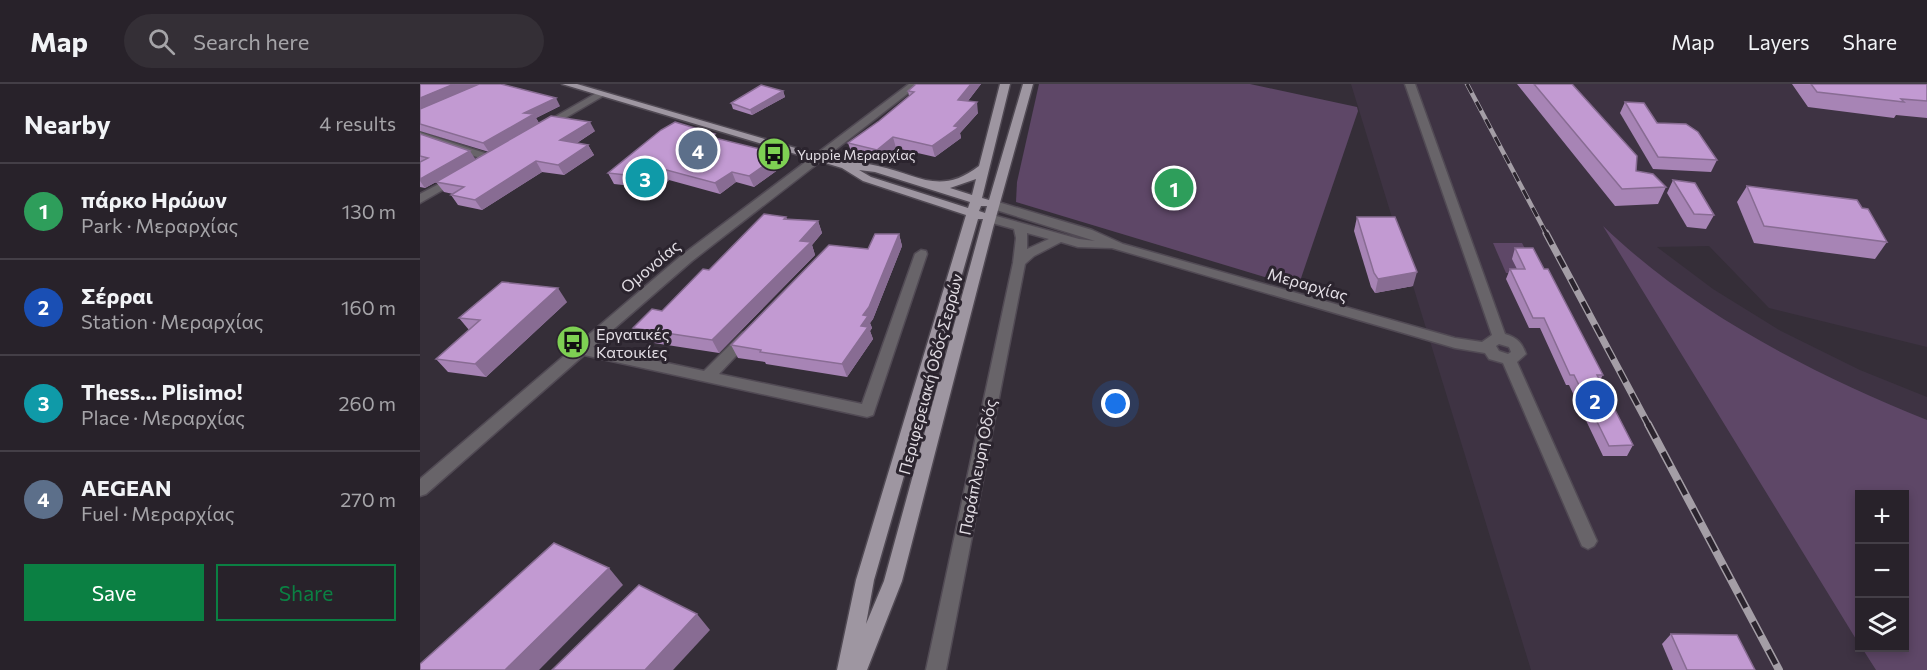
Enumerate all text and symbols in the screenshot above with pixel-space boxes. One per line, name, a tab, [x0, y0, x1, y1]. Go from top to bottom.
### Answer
search box	[124, 14, 544, 68]
text: Map	[30, 24, 88, 58]
icon: search	[145, 25, 178, 58]
text: Search here	[193, 28, 309, 55]
text: Map	[1671, 29, 1715, 54]
text: Layers	[1748, 29, 1810, 54]
text: Share	[1843, 29, 1897, 54]
text: Nearby	[24, 108, 111, 139]
text: 4 results	[319, 111, 396, 135]
pin: 4	[678, 128, 718, 172]
bus stop icon: Yuppie Μεραρχίας	[756, 136, 792, 172]
place label: Yuppie Μεραρχίας	[797, 146, 916, 163]
pin: 3	[626, 156, 664, 200]
pin: 1	[1154, 166, 1194, 210]
text: πάρκο Ηρώων	[81, 186, 227, 213]
text: 1	[39, 199, 48, 223]
text: 130 m	[342, 199, 396, 223]
text: Park · Μεραρχίας	[81, 213, 238, 237]
street label: Ομονοίας	[617, 236, 684, 296]
street label: Μεραρχίας	[1266, 263, 1350, 305]
street label: Περιφερειακή Οδός Σερρών	[894, 272, 966, 476]
text: Σέρραι	[81, 282, 153, 309]
text: 2	[38, 295, 49, 319]
text: 160 m	[341, 295, 396, 319]
text: Station · Μεραρχίας	[81, 309, 264, 333]
bus stop icon: Εργατικές Κατοικίες	[555, 324, 591, 360]
place label: Εργατικές Κατοικίες	[596, 324, 670, 361]
text: Thess… Plisimo!	[81, 378, 242, 405]
pin: 2	[1576, 378, 1614, 422]
your location	[1101, 389, 1130, 418]
text: 3	[38, 391, 49, 415]
text: 260 m	[338, 391, 396, 415]
street label: Παράπλευρη Οδός	[955, 397, 999, 536]
text: Place · Μεραρχίας	[81, 405, 245, 429]
text: AEGEAN	[81, 474, 171, 501]
text: 4	[37, 487, 50, 511]
text: 270 m	[340, 487, 396, 511]
map controls	[1855, 490, 1909, 652]
button: +	[1855, 490, 1909, 544]
text: Fuel · Μεραρχίας	[81, 501, 235, 525]
button: −	[1855, 544, 1909, 598]
button: Save	[24, 564, 204, 621]
button: Share	[216, 564, 396, 621]
button: layers	[1855, 598, 1909, 652]

